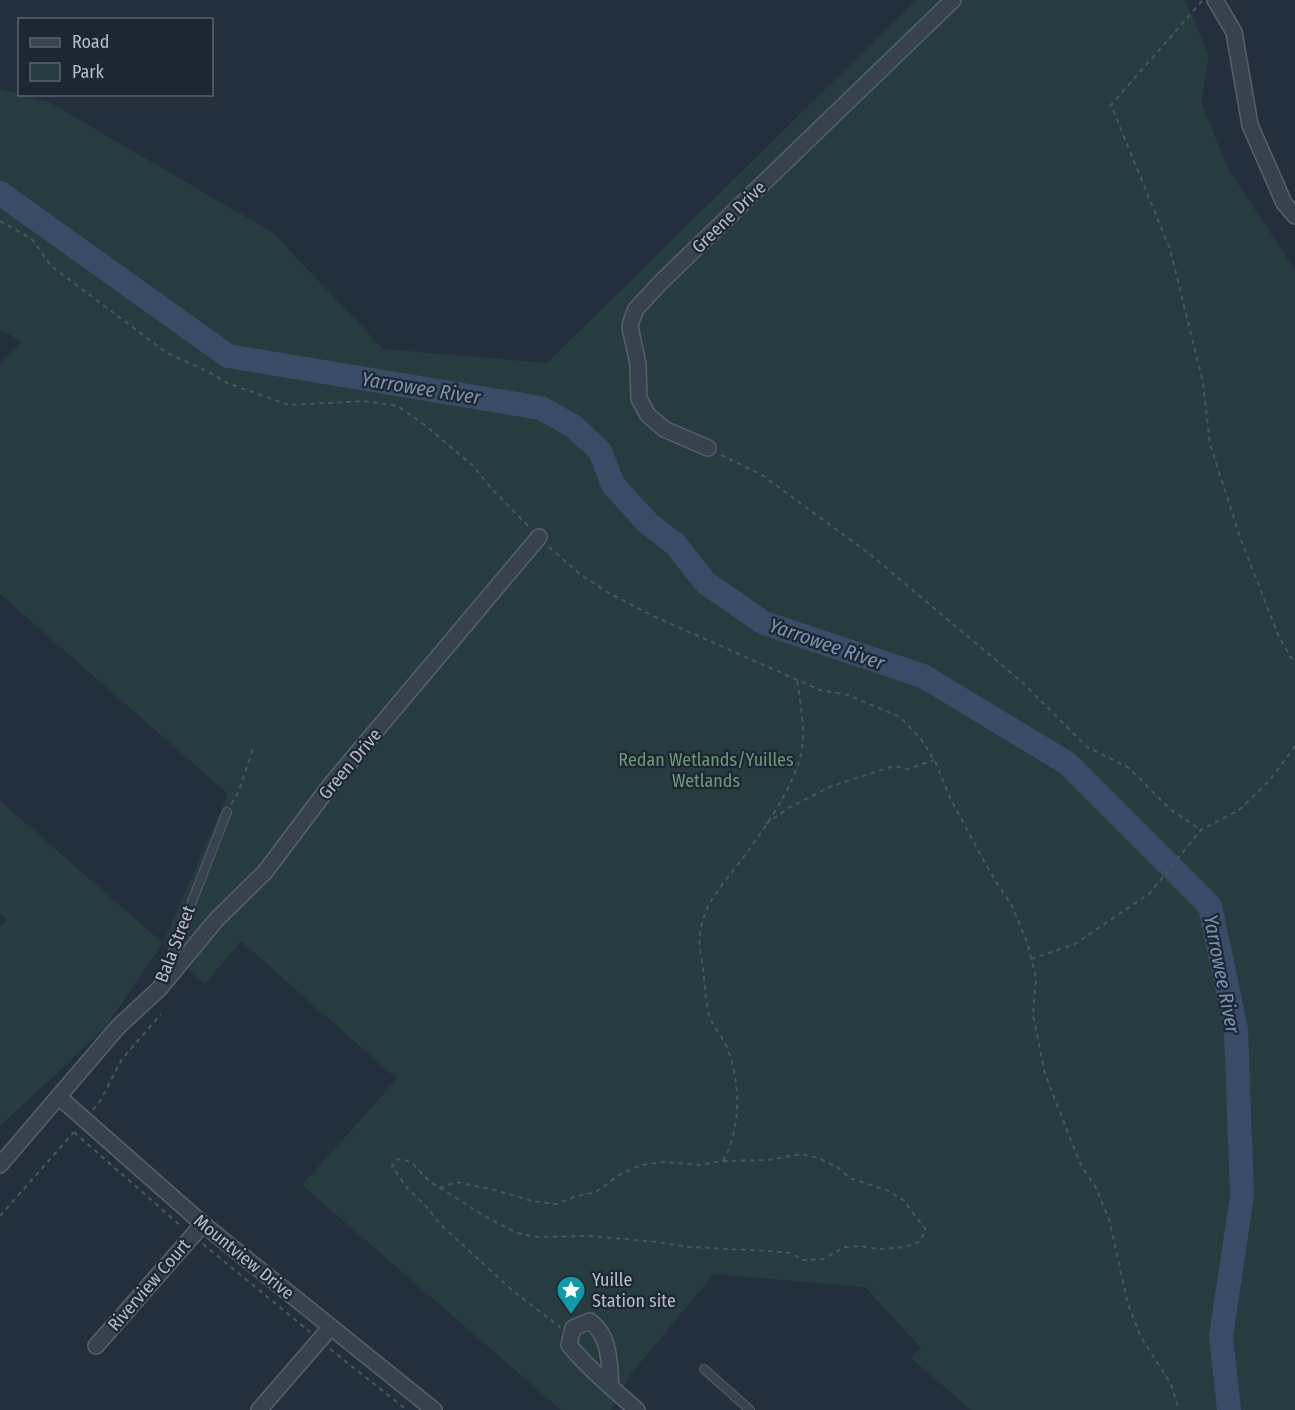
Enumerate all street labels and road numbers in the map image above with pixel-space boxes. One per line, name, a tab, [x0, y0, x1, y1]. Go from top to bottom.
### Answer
street label: Greene Drive	[687, 176, 771, 258]
street label: Green Drive	[314, 724, 386, 804]
street label: Bala Street	[150, 902, 200, 986]
street label: Mountview Drive	[189, 1210, 299, 1304]
street label: Riverview Court	[103, 1234, 195, 1336]

